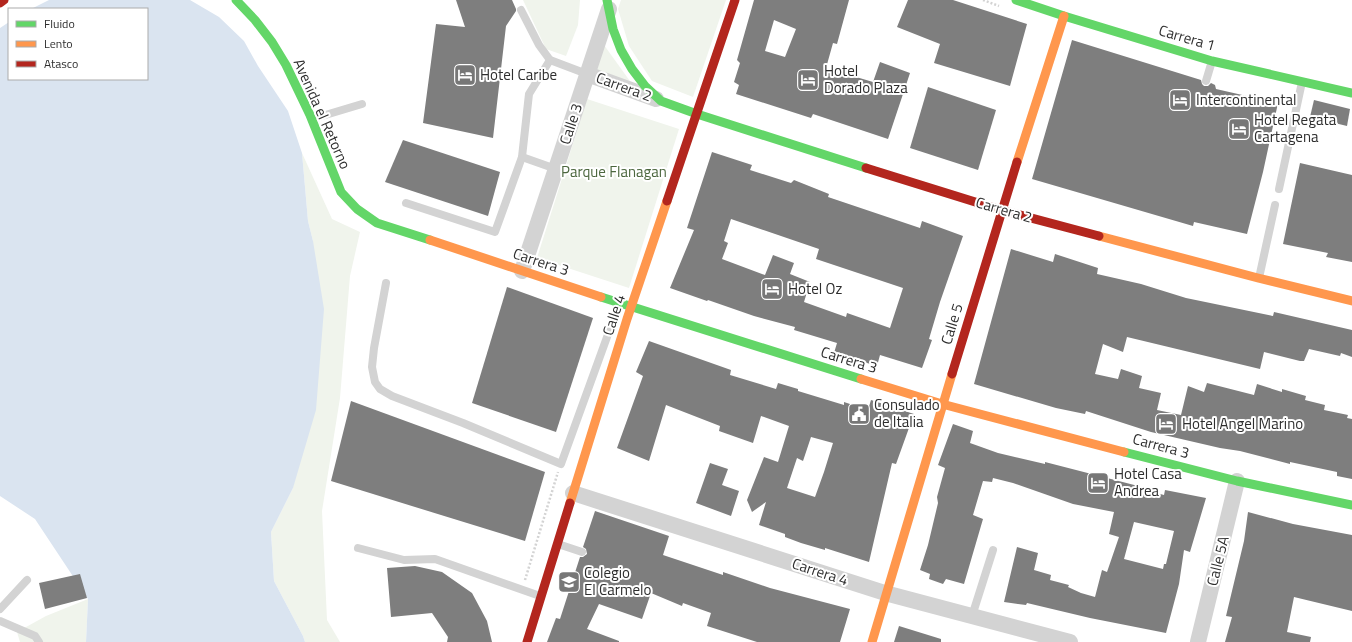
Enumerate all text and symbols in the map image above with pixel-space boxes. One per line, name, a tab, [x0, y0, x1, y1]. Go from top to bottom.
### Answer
legend	[8, 8, 148, 80]
text: Fluido	[44, 14, 75, 33]
street label: Carrera 1	[1156, 18, 1218, 57]
text: Lento	[44, 34, 73, 53]
text: Atasco	[44, 54, 78, 73]
street label: Avenida el Retorno	[288, 55, 357, 173]
place label: Hotel Dorado Plaza	[824, 59, 908, 99]
hotel icon: Hotel Caribe	[452, 62, 478, 88]
place label: Hotel Caribe	[480, 63, 557, 86]
street label: Carrera 2	[593, 66, 655, 107]
hotel icon: Hotel Dorado Plaza	[795, 67, 821, 93]
hotel icon: Intercontinental	[1167, 87, 1193, 113]
place label: Intercontinental	[1196, 88, 1296, 111]
street label: Calle 3	[553, 100, 588, 147]
place label: Hotel Regata Cartagena	[1254, 108, 1337, 148]
hotel icon: Hotel Regata Cartagena	[1226, 116, 1252, 142]
park label: Parque Flanagan	[561, 160, 667, 183]
street label: Carrera 2	[973, 190, 1035, 229]
street label: Carrera 3	[510, 242, 572, 281]
hotel icon: Hotel Oz	[759, 276, 785, 302]
place label: Hotel Oz	[788, 277, 842, 300]
street label: Calle 4	[596, 291, 631, 338]
street label: Calle 5	[934, 300, 969, 347]
street label: Carrera 3	[818, 340, 880, 379]
place label: Consulado de Italia	[874, 393, 940, 433]
public building icon: Consulado de Italia	[846, 401, 872, 427]
hotel icon: Hotel Angel Marino	[1153, 411, 1179, 437]
place label: Hotel Angel Marino	[1182, 412, 1303, 435]
street label: Carrera 3	[1130, 427, 1192, 464]
place label: Hotel Casa Andrea	[1114, 462, 1182, 502]
hotel icon: Hotel Casa Andrea	[1085, 470, 1111, 496]
street label: Calle 5A	[1200, 533, 1235, 588]
street label: Carrera 4	[789, 552, 851, 591]
place label: Colegio El Carmelo	[584, 561, 652, 601]
school or university icon: Colegio El Carmelo	[556, 569, 582, 595]

